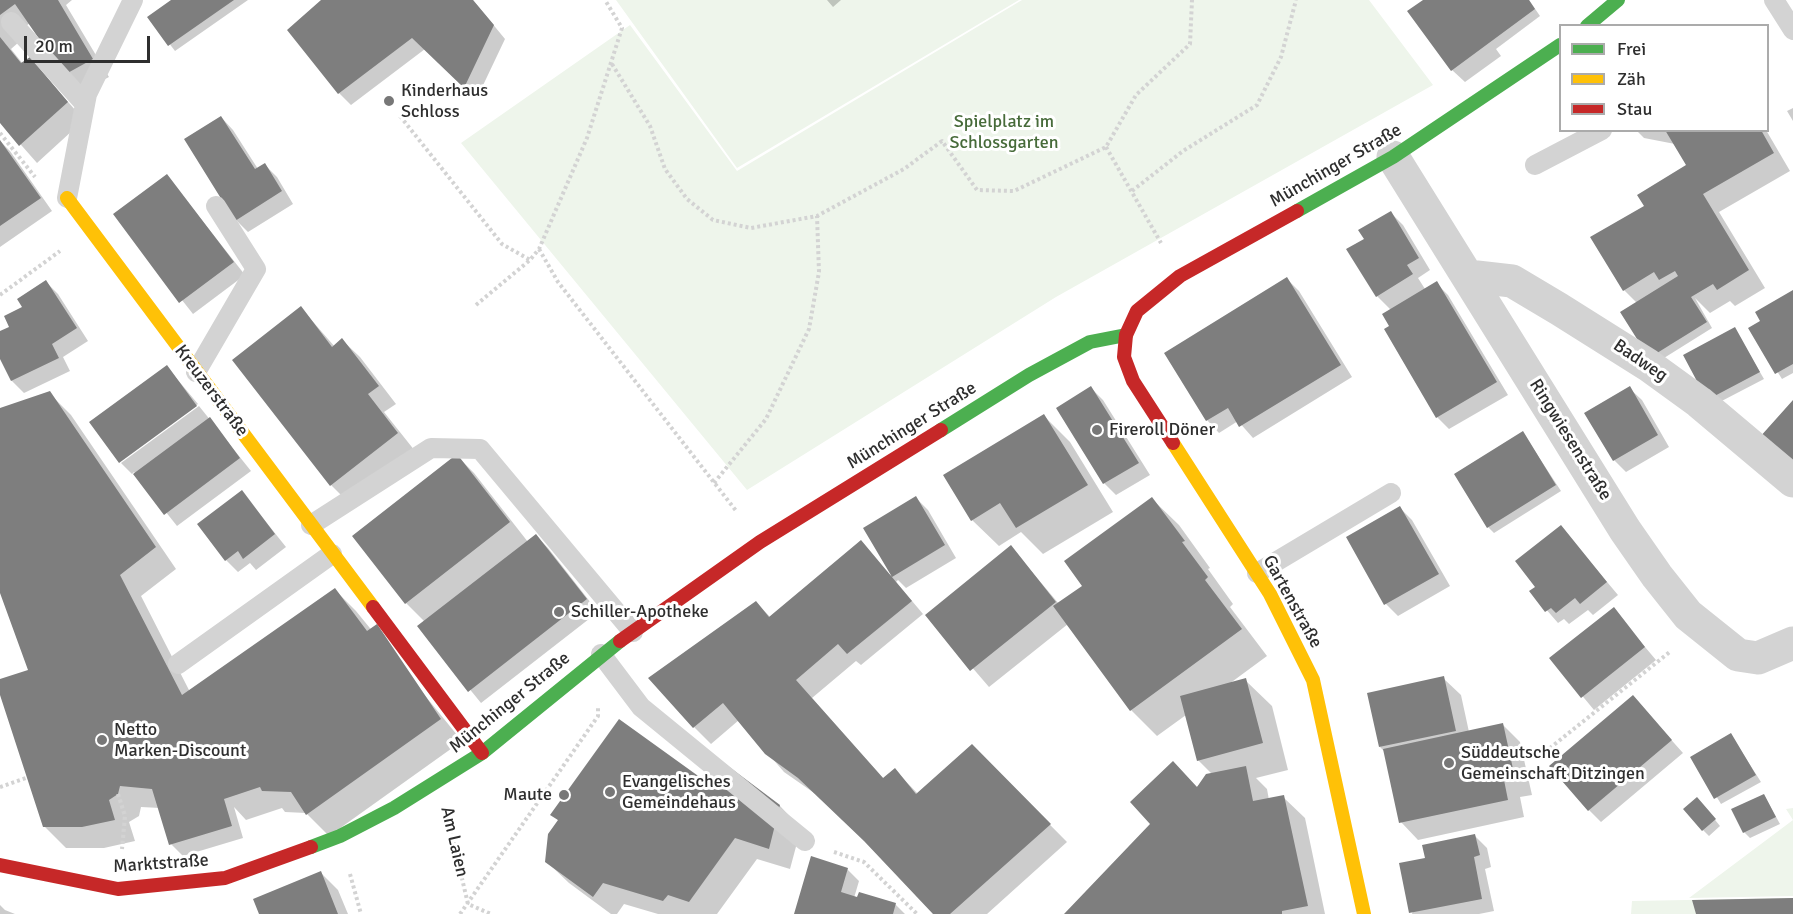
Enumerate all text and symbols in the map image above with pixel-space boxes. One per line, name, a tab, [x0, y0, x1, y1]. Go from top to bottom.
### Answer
scale bar	[27, 24, 153, 62]
legend	[1559, 24, 1769, 132]
text: 20 m	[35, 35, 73, 57]
text: Frei	[1617, 38, 1646, 60]
text: Zäh	[1617, 68, 1646, 90]
place label: Kinderhaus Schloss	[401, 80, 488, 122]
marker: Kinderhaus Schloss	[382, 94, 396, 108]
text: Stau	[1617, 98, 1652, 120]
park label: Spielplatz im Schlossgarten	[949, 111, 1059, 154]
street label: Münchinger Straße	[1266, 120, 1406, 212]
street label: Badweg	[1609, 335, 1671, 387]
street label: Kreuzerstraße	[169, 341, 253, 441]
street label: Ringwiesenstraße	[1524, 375, 1616, 505]
street label: Münchinger Straße	[843, 377, 981, 475]
place label: Fireroll Döner	[1109, 419, 1215, 441]
marker: Fireroll Döner	[1090, 423, 1104, 437]
street label: Gartenstraße	[1258, 552, 1326, 652]
place label: Schiller-Apotheke	[571, 601, 709, 623]
marker: Schiller-Apotheke	[552, 605, 566, 619]
street label: Münchinger Straße	[446, 648, 574, 758]
place label: Netto Marken-Discount	[114, 719, 246, 762]
marker: Netto Marken-Discount	[95, 733, 109, 747]
place label: Süddeutsche Gemeinschaft Ditzingen	[1461, 742, 1645, 784]
marker: Süddeutsche Gemeinschaft Ditzingen	[1442, 756, 1456, 770]
place label: Evangelisches Gemeindehaus	[622, 771, 736, 814]
place label: Maute	[503, 784, 552, 806]
marker: Evangelisches Gemeindehaus	[603, 785, 617, 799]
marker: Maute	[557, 788, 571, 802]
street label: Am Laien	[435, 805, 473, 879]
street label: Marktstraße	[113, 850, 209, 878]

